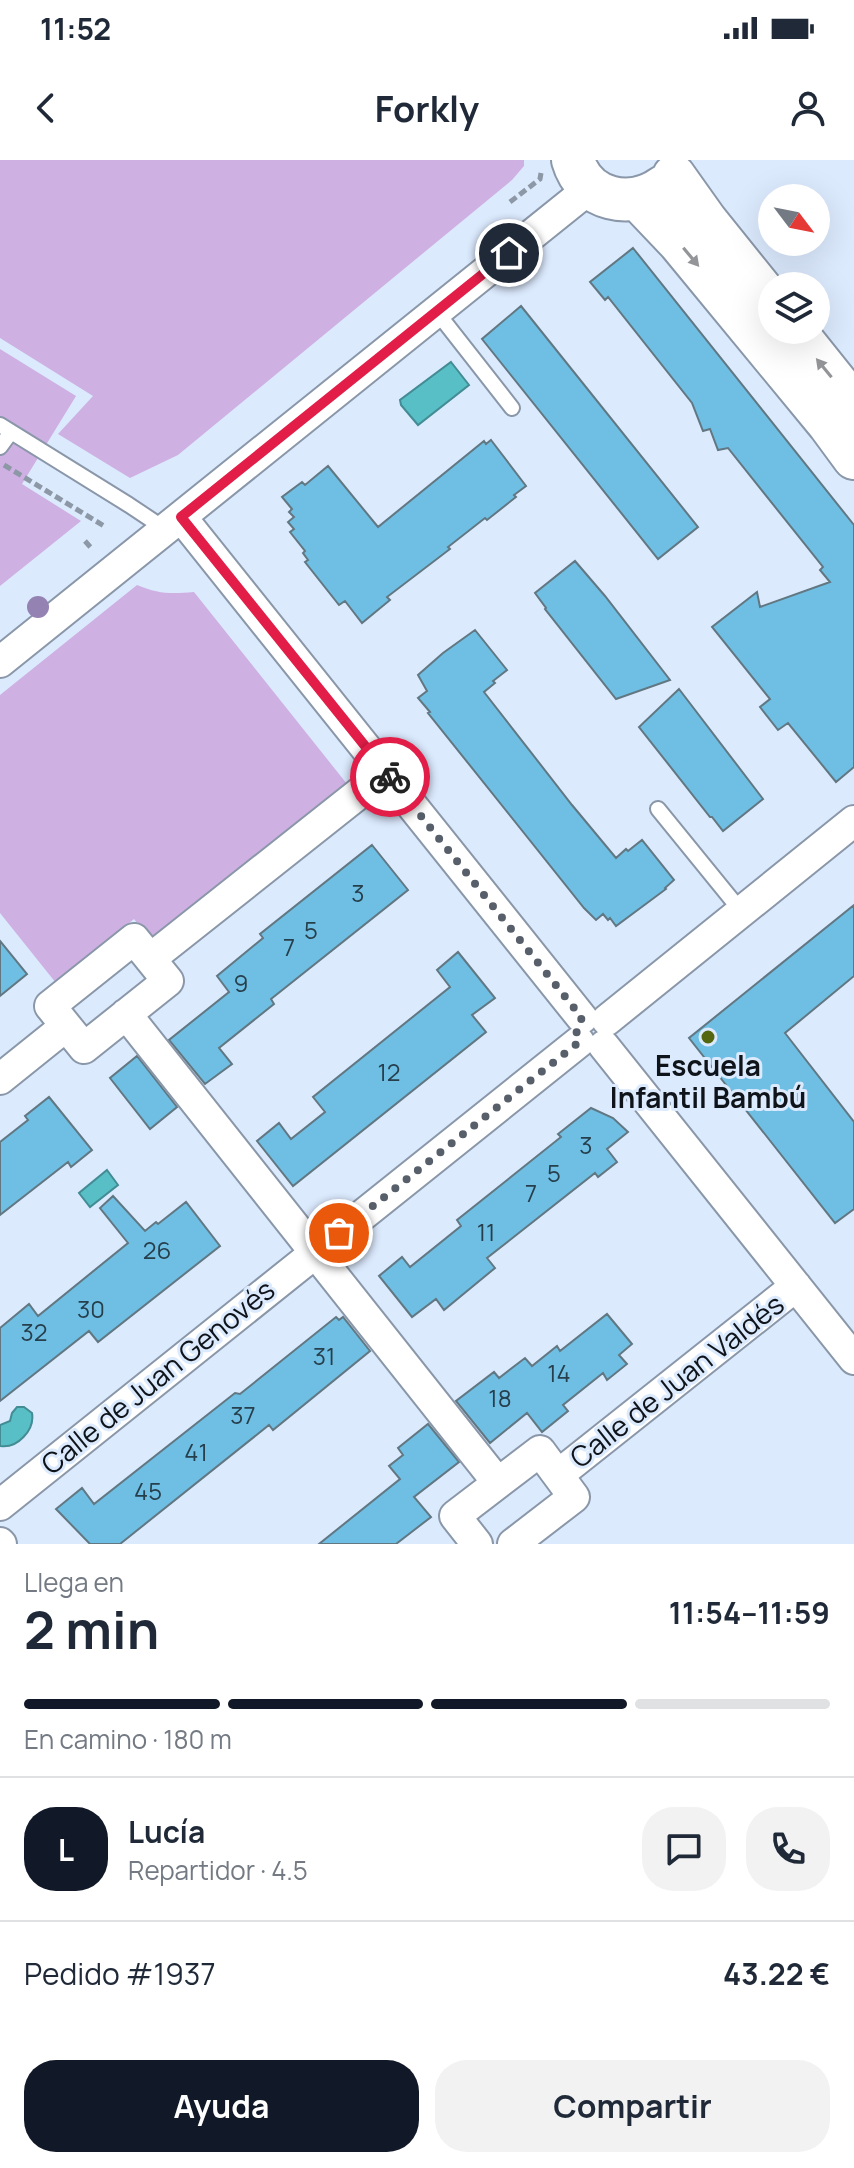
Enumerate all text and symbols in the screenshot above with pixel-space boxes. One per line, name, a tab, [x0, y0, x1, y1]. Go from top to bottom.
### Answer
text: 11:52	[40, 8, 111, 49]
text: Forkly	[375, 84, 479, 133]
icon: back	[24, 86, 68, 130]
icon: person	[786, 86, 830, 130]
north arrow	[758, 184, 830, 256]
map controls	[758, 184, 830, 344]
pin	[475, 219, 543, 287]
icon: home	[487, 231, 531, 275]
one-way arrow	[682, 247, 699, 267]
button: layers	[758, 272, 830, 344]
one-way arrow	[816, 358, 833, 378]
courier	[350, 737, 430, 817]
icon: bike	[368, 755, 412, 799]
house number: 3	[351, 876, 365, 909]
house number: 5	[304, 913, 318, 946]
house number: 7	[283, 930, 295, 963]
house number: 9	[234, 966, 248, 999]
marker: Escuela Infantil Bambú	[699, 1028, 717, 1046]
place label: Escuela Infantil Bambú	[610, 1046, 806, 1116]
house number: 12	[377, 1055, 401, 1088]
house number: 3	[579, 1128, 593, 1161]
house number: 5	[547, 1156, 561, 1189]
house number: 7	[525, 1176, 537, 1209]
pin	[305, 1199, 373, 1267]
icon: bag	[317, 1211, 361, 1255]
house number: 11	[477, 1215, 495, 1248]
house number: 26	[143, 1233, 171, 1266]
street label: Calle de Juan Genovés	[33, 1270, 282, 1482]
street label: Calle de Juan Valdés	[561, 1285, 791, 1476]
house number: 30	[77, 1292, 105, 1325]
house number: 32	[21, 1315, 47, 1348]
house number: 31	[313, 1339, 335, 1372]
house number: 14	[547, 1356, 571, 1389]
house number: 18	[488, 1381, 512, 1414]
house number: 37	[230, 1398, 256, 1431]
house number: 41	[184, 1435, 208, 1468]
house number: 45	[134, 1474, 162, 1507]
text: Llega en	[24, 1564, 124, 1600]
text: 11:54–11:59	[669, 1592, 830, 1633]
text: 2 min	[24, 1594, 159, 1665]
text: En camino · 180 m	[24, 1721, 232, 1757]
button: chat	[642, 1807, 726, 1891]
button: phone	[746, 1807, 830, 1891]
text: Lucía	[128, 1811, 205, 1852]
text: L	[58, 1829, 74, 1870]
text: Repartidor · 4.5	[128, 1852, 308, 1888]
text: Pedido #1937	[24, 1953, 215, 1994]
text: 43.22 €	[723, 1953, 830, 1994]
button: Ayuda	[24, 2060, 419, 2152]
button: Compartir	[435, 2060, 830, 2152]

